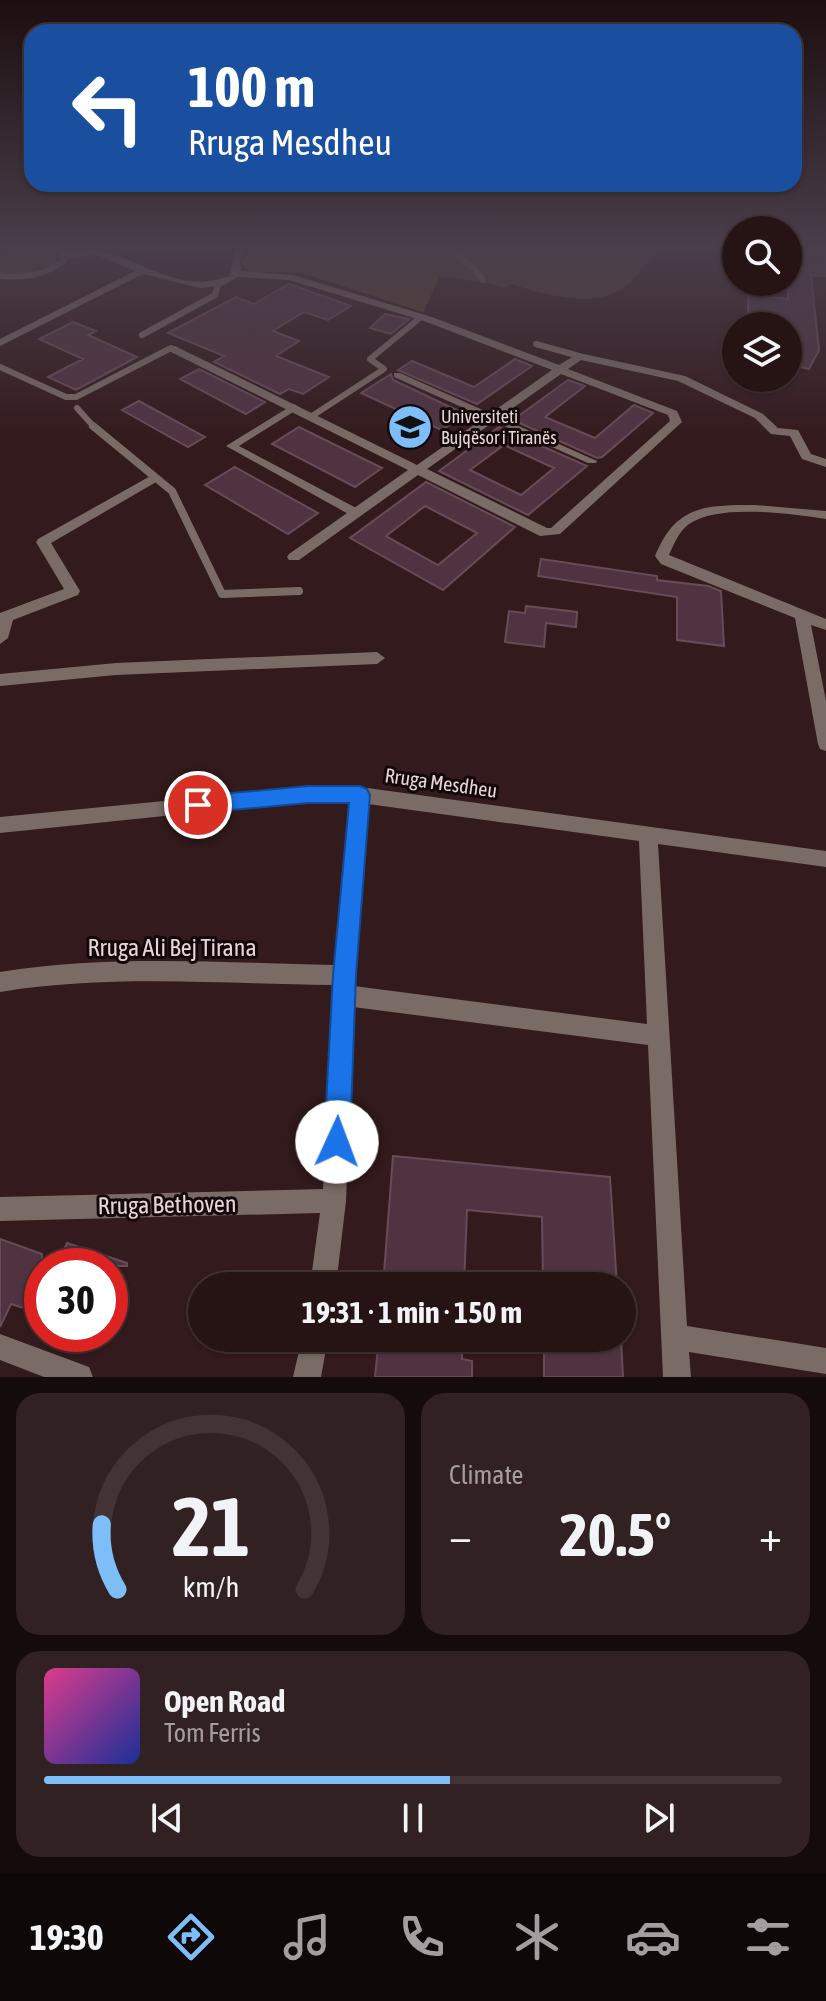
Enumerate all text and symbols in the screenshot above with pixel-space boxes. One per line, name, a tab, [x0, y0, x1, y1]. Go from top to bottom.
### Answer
text: 100 m	[188, 55, 315, 119]
icon: left	[56, 56, 160, 160]
text: Rruga Mesdheu	[188, 121, 392, 163]
map controls	[722, 216, 802, 392]
button: search	[722, 216, 802, 296]
button: layers	[722, 312, 802, 392]
school or university icon: Universiteti Bujqësor i Tiranës	[386, 403, 434, 451]
place label: Universiteti Bujqësor i Tiranës	[441, 406, 557, 448]
street label: Rruga Mesdheu	[383, 763, 499, 802]
pin	[164, 771, 232, 839]
icon: arrive	[176, 783, 220, 827]
street label: Rruga Ali Bej Tirana	[87, 934, 257, 961]
position arrow	[295, 1100, 379, 1184]
street label: Rruga Bethoven	[97, 1190, 237, 1219]
speed limit sign: 30	[24, 1248, 128, 1352]
text: 19:31 · 1 min · 150 m	[302, 1295, 522, 1329]
text: Climate	[449, 1460, 523, 1490]
text: 21	[171, 1478, 250, 1574]
text: 20.5°	[560, 1500, 671, 1569]
text: −	[449, 1510, 472, 1560]
text: +	[759, 1510, 782, 1560]
text: km/h	[182, 1570, 239, 1603]
text: Open Road	[164, 1684, 285, 1718]
text: Tom Ferris	[164, 1718, 261, 1748]
icon: previous	[145, 1796, 189, 1840]
icon: pause	[391, 1796, 435, 1840]
icon: next	[637, 1796, 681, 1840]
icon: directions	[163, 1909, 219, 1965]
icon: music	[279, 1909, 335, 1965]
icon: phone	[394, 1909, 450, 1965]
icon: climate	[509, 1909, 565, 1965]
icon: car	[625, 1909, 681, 1965]
icon: filters	[740, 1909, 796, 1965]
text: 19:30	[30, 1916, 104, 1958]

